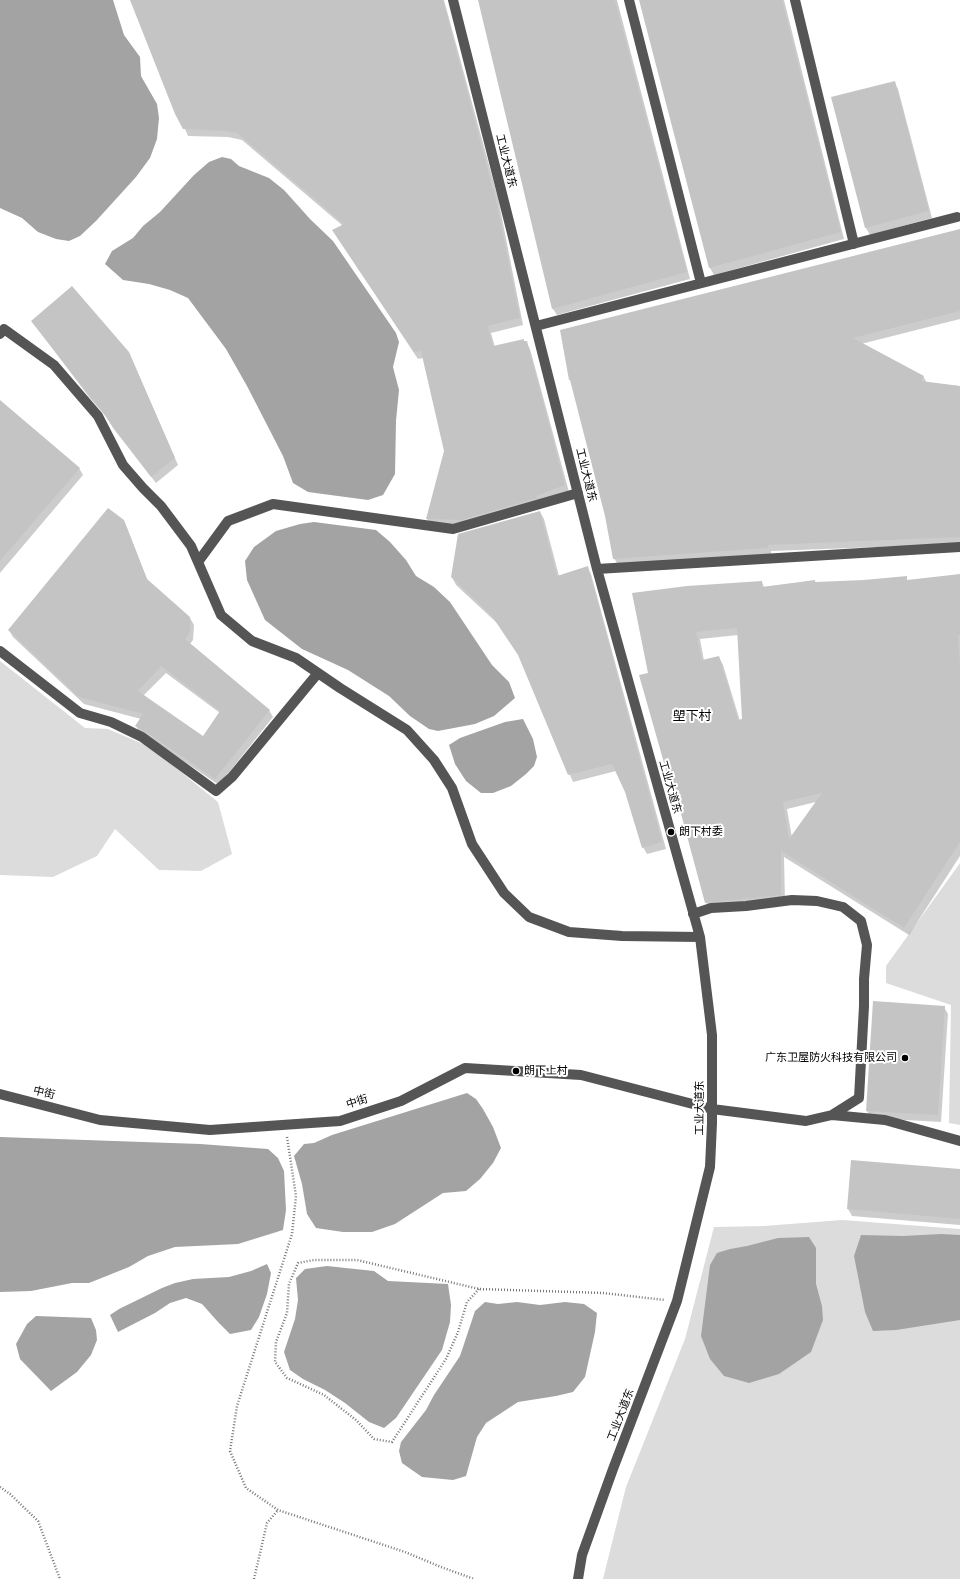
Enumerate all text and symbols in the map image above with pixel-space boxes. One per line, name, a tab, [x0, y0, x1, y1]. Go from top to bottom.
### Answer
street label: 工业大道东	[493, 133, 519, 189]
street label: 工业大道东	[573, 447, 599, 503]
district label: 塱下村	[673, 708, 711, 724]
street label: 工业大道东	[656, 759, 684, 815]
place label: 朗下村委	[679, 825, 723, 839]
marker: 朗下村委	[666, 827, 676, 837]
place label: 广东卫屋防火科技有限公司	[765, 1051, 897, 1065]
marker: 广东卫屋防火科技有限公司	[900, 1053, 910, 1063]
place label: 朗下上村	[524, 1064, 568, 1078]
marker: 朗下上村	[511, 1066, 521, 1076]
street label: 工业大道东	[693, 1081, 707, 1135]
street label: 中街	[32, 1084, 56, 1102]
street label: 中街	[345, 1092, 369, 1112]
street label: 工业大道东	[605, 1387, 637, 1443]

